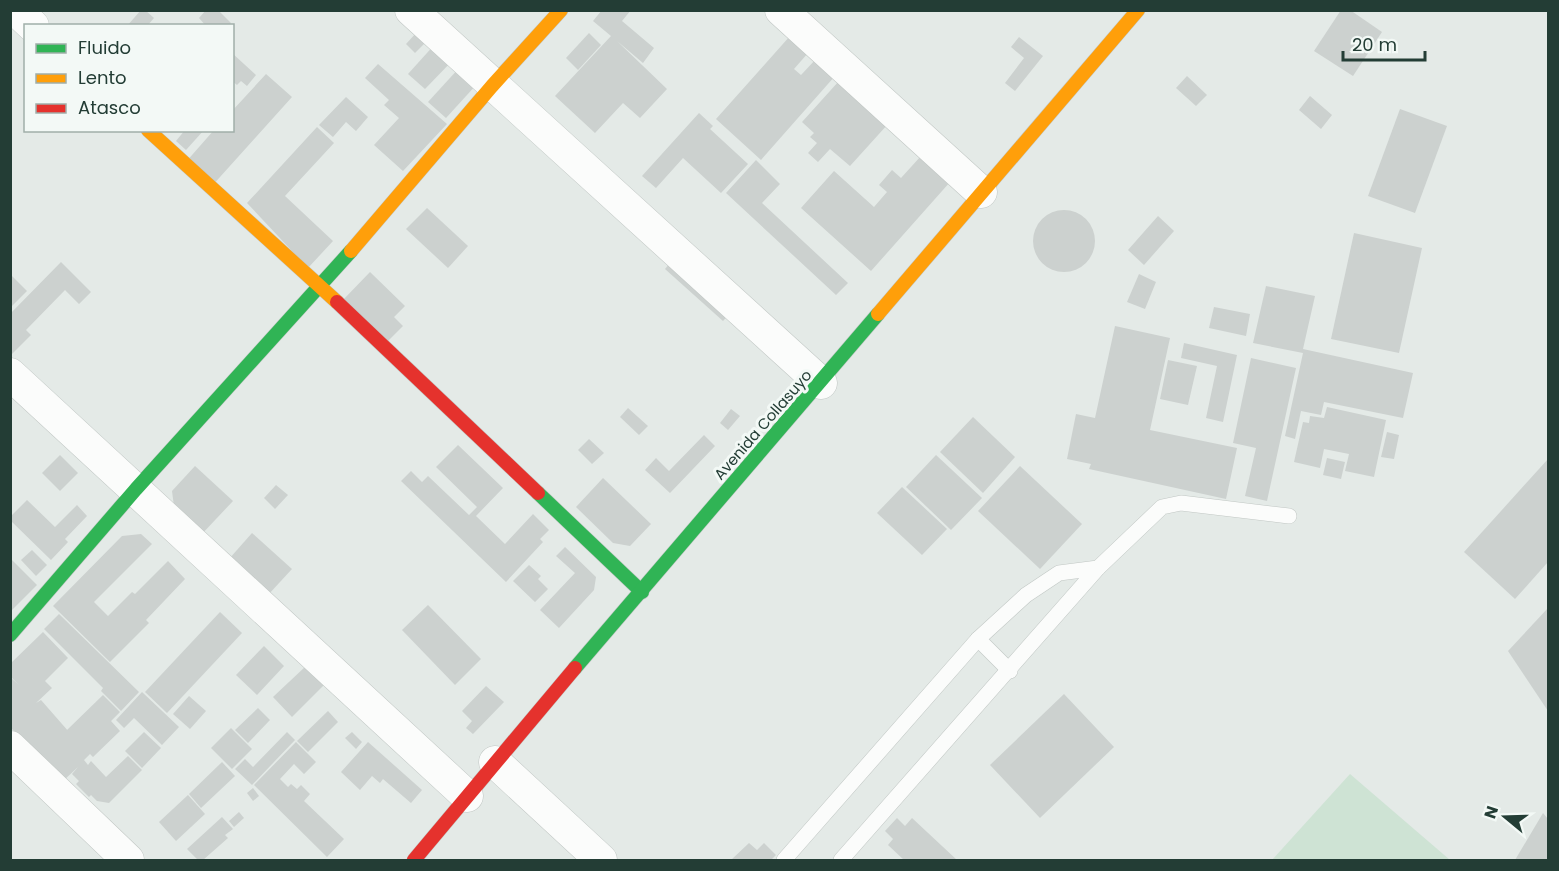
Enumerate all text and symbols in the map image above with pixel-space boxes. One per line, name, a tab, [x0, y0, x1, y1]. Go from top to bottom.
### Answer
legend	[24, 24, 234, 132]
scale bar	[1343, 24, 1426, 62]
text: 20 m	[1352, 32, 1397, 57]
text: Fluido	[78, 35, 131, 60]
text: Lento	[78, 65, 127, 90]
text: Atasco	[78, 95, 141, 120]
street label: Avenida Collasuyo	[709, 365, 816, 484]
north arrow	[1475, 787, 1535, 847]
text: N	[1478, 803, 1504, 822]

